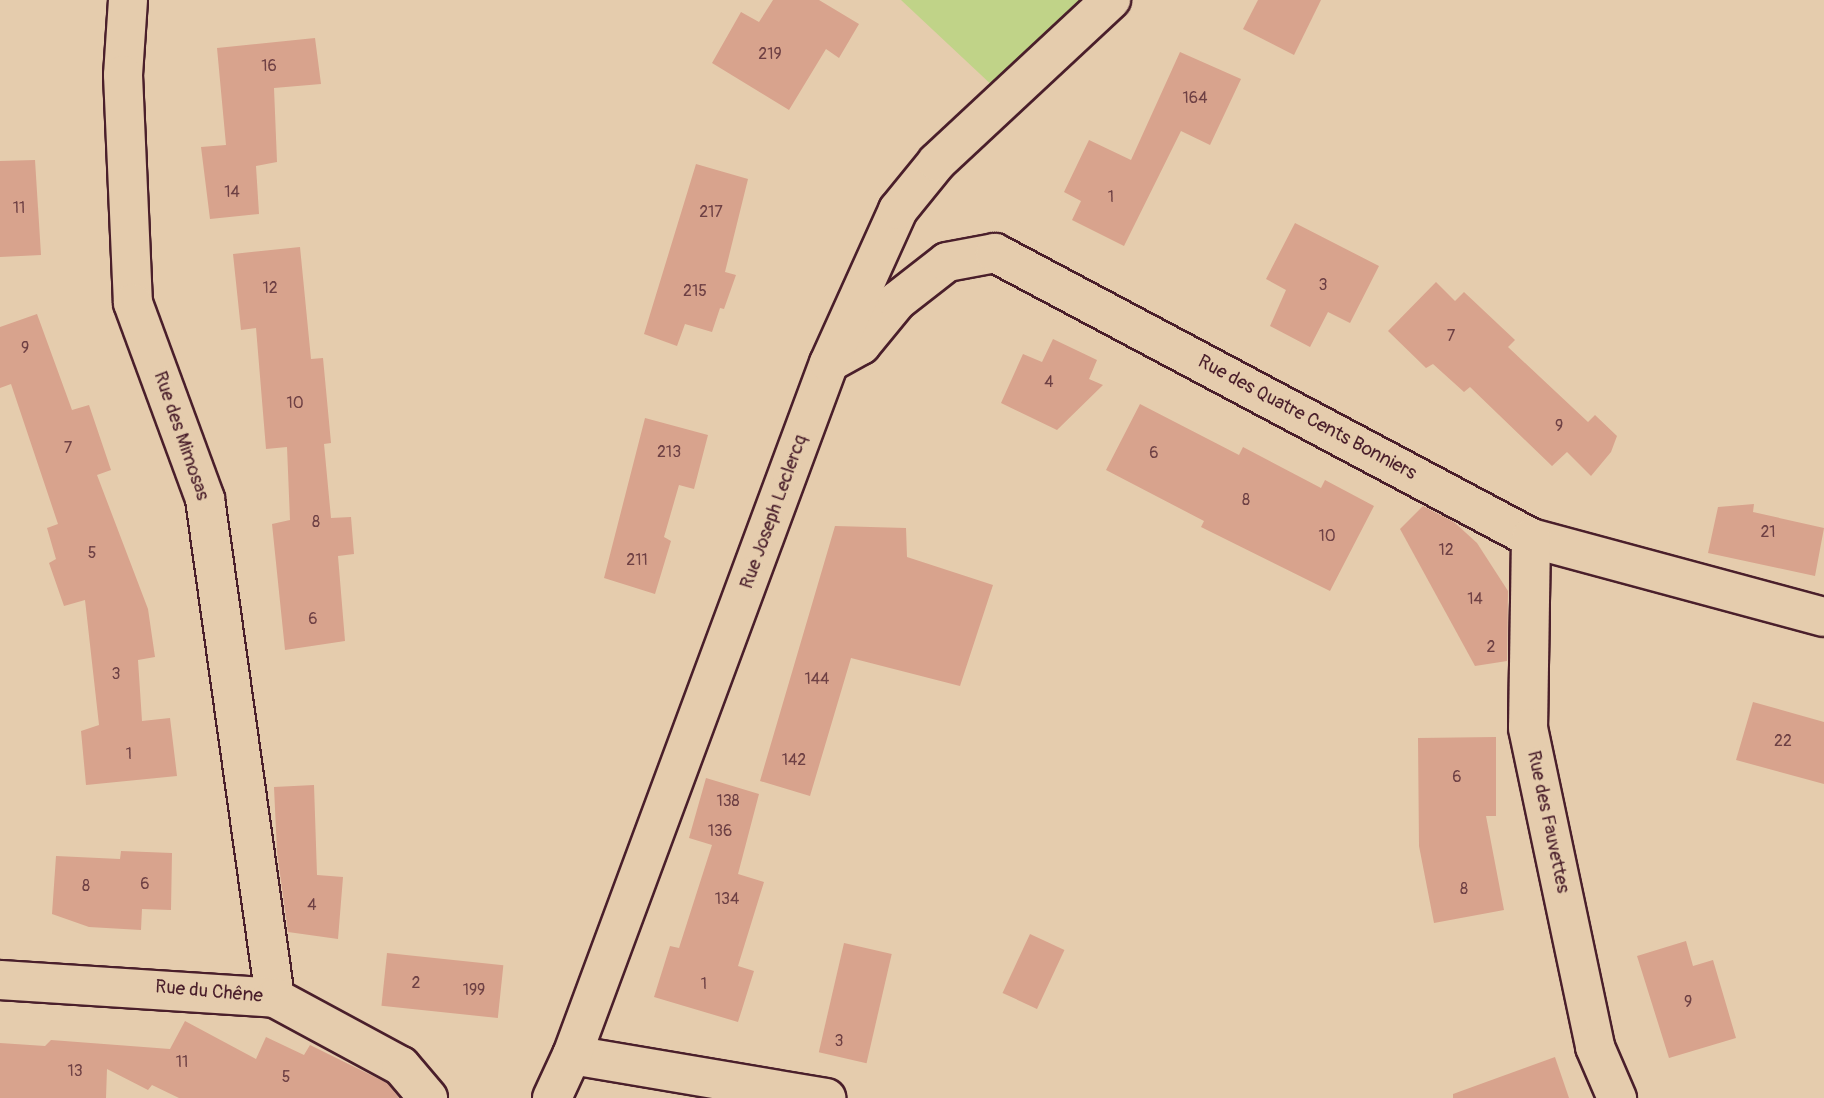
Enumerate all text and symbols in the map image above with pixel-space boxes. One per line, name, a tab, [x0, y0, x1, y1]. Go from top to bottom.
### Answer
house number: 219	[758, 44, 782, 64]
house number: 16	[261, 56, 277, 76]
house number: 164	[1183, 88, 1207, 108]
house number: 14	[224, 182, 240, 202]
house number: 1	[1108, 187, 1114, 207]
house number: 11	[13, 198, 25, 218]
house number: 217	[699, 202, 723, 222]
house number: 3	[1319, 275, 1327, 295]
house number: 12	[262, 278, 278, 298]
house number: 215	[683, 281, 707, 301]
house number: 7	[1447, 326, 1455, 346]
house number: 9	[21, 338, 29, 358]
street label: Rue des Quatre Cents Bonniers	[1194, 351, 1420, 485]
street label: Rue des Mimosas	[148, 368, 214, 504]
house number: 4	[1044, 372, 1054, 392]
house number: 10	[286, 393, 304, 413]
house number: 9	[1555, 416, 1563, 436]
street label: Rue Joseph Leclercq	[736, 432, 812, 592]
house number: 7	[64, 438, 72, 458]
house number: 213	[657, 442, 681, 462]
house number: 6	[1149, 443, 1159, 463]
house number: 8	[1242, 490, 1250, 510]
house number: 8	[312, 512, 320, 532]
house number: 21	[1760, 522, 1776, 542]
house number: 10	[1318, 526, 1336, 546]
house number: 12	[1438, 540, 1454, 560]
house number: 5	[88, 543, 96, 563]
house number: 211	[626, 550, 648, 570]
house number: 14	[1467, 589, 1483, 609]
house number: 6	[308, 609, 318, 629]
house number: 2	[1487, 637, 1495, 657]
house number: 3	[112, 664, 120, 684]
house number: 144	[805, 669, 829, 689]
house number: 22	[1774, 731, 1792, 751]
house number: 1	[126, 744, 132, 764]
street label: Rue des Fauvettes	[1522, 749, 1574, 895]
house number: 142	[782, 750, 806, 770]
house number: 6	[1452, 767, 1462, 787]
house number: 138	[716, 791, 740, 811]
house number: 136	[708, 821, 732, 841]
house number: 6	[140, 874, 150, 894]
house number: 8	[82, 876, 90, 896]
house number: 8	[1460, 879, 1468, 899]
house number: 134	[715, 889, 739, 909]
house number: 4	[307, 895, 317, 915]
house number: 2	[412, 973, 420, 993]
house number: 1	[701, 974, 707, 994]
street label: Rue du Chêne	[154, 976, 264, 1008]
house number: 199	[463, 980, 485, 1000]
house number: 9	[1684, 992, 1692, 1012]
house number: 3	[835, 1031, 843, 1051]
house number: 11	[176, 1052, 188, 1072]
house number: 13	[67, 1061, 83, 1081]
house number: 5	[282, 1067, 290, 1087]

